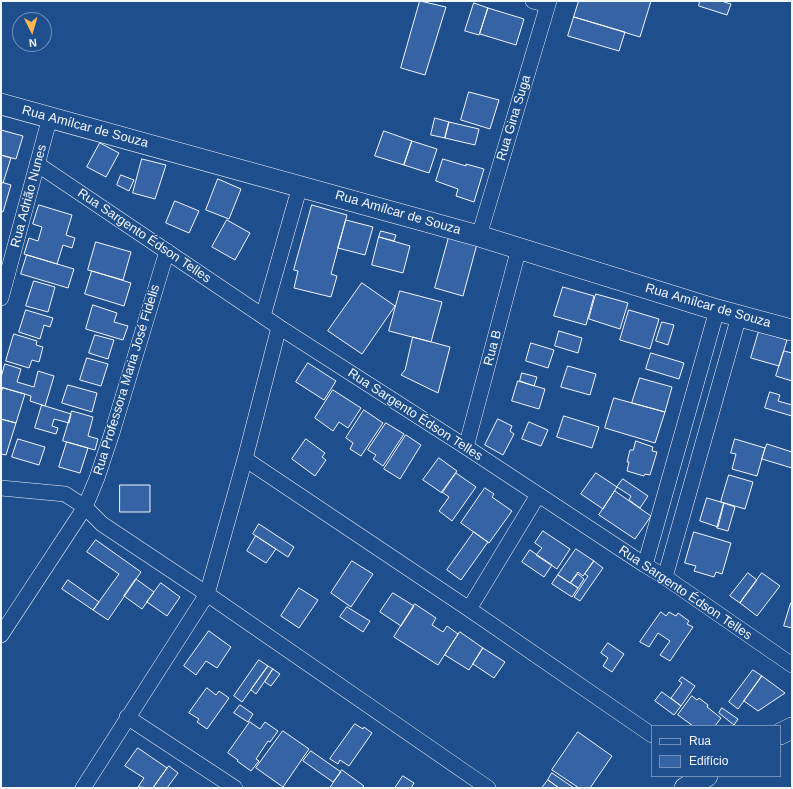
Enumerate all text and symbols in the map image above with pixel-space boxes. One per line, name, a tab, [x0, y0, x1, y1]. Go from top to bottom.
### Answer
north arrow	[12, 12, 52, 52]
text: N	[28, 37, 37, 49]
street label: Rua Gina Suga	[494, 73, 534, 163]
street label: Rua Amílcar de Souza	[20, 103, 150, 151]
street label: Rua Adrião Nunes	[8, 143, 50, 249]
street label: Rua Sargento Édson Telles	[74, 185, 214, 287]
street label: Rua Amílcar de Souza	[333, 188, 463, 238]
street label: Rua Amílcar de Souza	[643, 281, 773, 331]
street label: Rua Professora Maria José Fidelis	[90, 283, 164, 477]
street label: Rua B	[481, 329, 505, 367]
street label: Rua Sargento Édson Telles	[345, 366, 485, 464]
street label: Rua Sargento Édson Telles	[615, 542, 755, 644]
legend	[651, 725, 781, 777]
text: Rua	[689, 734, 711, 748]
text: Edifício	[689, 754, 728, 768]

